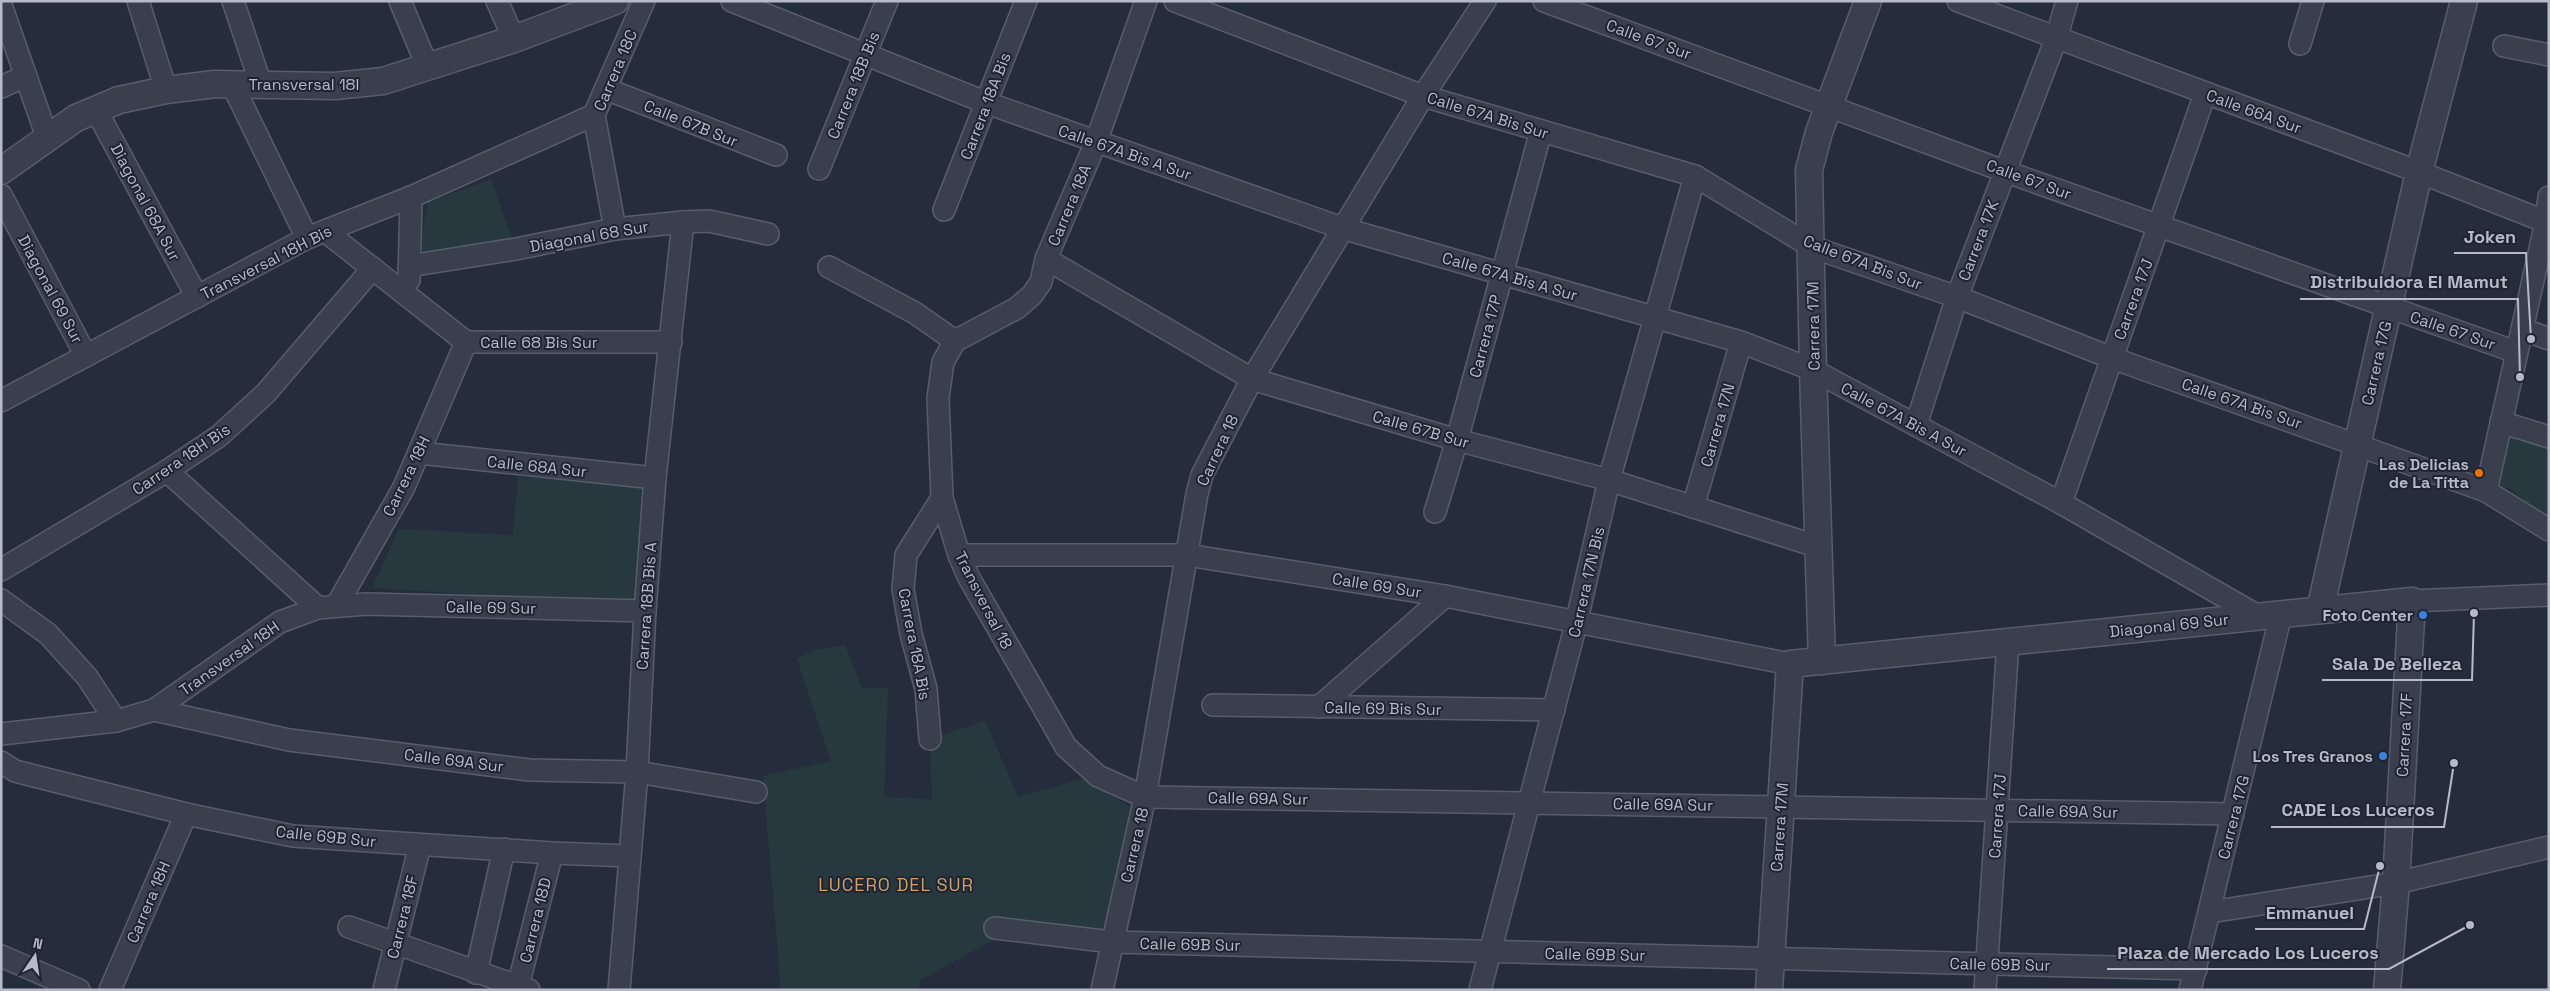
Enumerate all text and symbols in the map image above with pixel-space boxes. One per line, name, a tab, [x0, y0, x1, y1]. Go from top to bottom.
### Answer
street label: Calle 67 Sur	[1603, 14, 1694, 65]
street label: Carrera 18C	[589, 26, 642, 114]
street label: Carrera 18B Bis	[822, 28, 885, 142]
street label: Carrera 18A Bis	[955, 50, 1016, 163]
street label: Transversal 18I	[249, 74, 359, 95]
street label: Calle 66A Sur	[2203, 84, 2304, 138]
street label: Calle 67A Bis Sur	[1424, 87, 1551, 144]
street label: Calle 67B Sur	[641, 95, 741, 152]
street label: Calle 67A Bis A Sur	[1055, 120, 1194, 185]
street label: Diagonal 68A Sur	[106, 140, 185, 265]
street label: Calle 67 Sur	[1983, 154, 2074, 205]
street label: Carrera 18A	[1043, 161, 1096, 249]
street label: Carrera 17K	[1953, 196, 2004, 284]
street label: Diagonal 68 Sur	[528, 216, 650, 257]
street label: Transversal 18H Bis	[197, 220, 335, 305]
callout: Joken	[2454, 220, 2526, 253]
text: Joken	[2464, 225, 2516, 248]
street label: Calle 67A Bis Sur	[1800, 230, 1925, 295]
street label: Diagonal 69 Sur	[13, 231, 88, 347]
street label: Calle 67A Bis A Sur	[1440, 247, 1580, 306]
street label: Carrera 17J	[2109, 256, 2158, 343]
callout: Distribuidora El Mamut	[2300, 266, 2518, 299]
text: Distribuidora El Mamut	[2310, 270, 2508, 293]
street label: Carrera 17M	[1802, 281, 1825, 371]
street label: Carrera 17P	[1464, 292, 1507, 380]
street label: Calle 67 Sur	[2407, 306, 2498, 355]
street label: Carrera 17G	[2357, 319, 2396, 407]
street label: Calle 68 Bis Sur	[480, 332, 598, 353]
street label: Calle 67A Bis Sur	[2179, 373, 2305, 434]
street label: Calle 67A Bis A Sur	[1837, 377, 1970, 462]
street label: Carrera 17N	[1696, 381, 1739, 469]
street label: Calle 67B Sur	[1370, 406, 1472, 453]
street label: Carrera 18	[1192, 411, 1243, 489]
street label: Carrera 18H Bis	[128, 419, 234, 500]
street label: Carrera 18H	[378, 433, 435, 520]
street label: Calle 68A Sur	[486, 451, 588, 482]
place label: Las Delicias de La Títta	[2379, 454, 2469, 493]
marker: Las Delicias de La Títta	[2473, 467, 2485, 479]
street label: Carrera 17N Bis	[1564, 525, 1609, 640]
street label: Carrera 18B Bis A	[632, 541, 661, 671]
street label: Transversal 18	[950, 548, 1017, 653]
street label: Calle 69 Sur	[1331, 568, 1423, 603]
street label: Carrera 18A Bis	[893, 586, 936, 702]
street label: Calle 69 Sur	[446, 596, 536, 619]
place label: Foto Center	[2322, 605, 2413, 626]
street label: Diagonal 69 Sur	[2108, 609, 2230, 642]
marker: Foto Center	[2417, 609, 2429, 621]
street label: Transversal 18H	[175, 616, 283, 701]
callout: Sala De Belleza	[2322, 647, 2472, 680]
text: Sala De Belleza	[2332, 652, 2463, 675]
street label: Carrera 17F	[2392, 692, 2417, 778]
street label: Calle 69 Bis Sur	[1324, 697, 1442, 720]
street label: Calle 69A Sur	[403, 744, 505, 777]
place label: Los Tres Granos	[2253, 746, 2373, 767]
marker: Los Tres Granos	[2377, 750, 2389, 762]
street label: Carrera 17J	[1984, 773, 2011, 859]
street label: Carrera 17G	[2213, 773, 2254, 861]
street label: Carrera 17M	[1766, 782, 1793, 872]
street label: Calle 69A Sur	[1208, 787, 1308, 810]
street label: Calle 69A Sur	[1613, 793, 1713, 816]
callout: CADE Los Luceros	[2271, 794, 2444, 827]
text: CADE Los Luceros	[2281, 798, 2435, 821]
street label: Calle 69A Sur	[2018, 800, 2118, 823]
street label: Carrera 18	[1116, 805, 1153, 885]
street label: Calle 69B Sur	[275, 821, 377, 852]
street label: Carrera 18H	[122, 858, 175, 946]
street label: Carrera 18F	[382, 873, 423, 961]
district label: LUCERO DEL SUR	[818, 873, 974, 896]
street label: Carrera 18D	[515, 875, 556, 965]
callout: Emmanuel	[2255, 896, 2364, 929]
text: Emmanuel	[2266, 901, 2354, 924]
north arrow	[10, 931, 60, 981]
street label: Calle 69B Sur	[1139, 933, 1241, 956]
text: N	[31, 934, 45, 953]
callout: Plaza de Mercado Los Luceros	[2107, 936, 2389, 969]
text: Plaza de Mercado Los Luceros	[2117, 941, 2379, 964]
street label: Calle 69B Sur	[1544, 943, 1646, 966]
street label: Calle 69B Sur	[1949, 953, 2051, 976]

